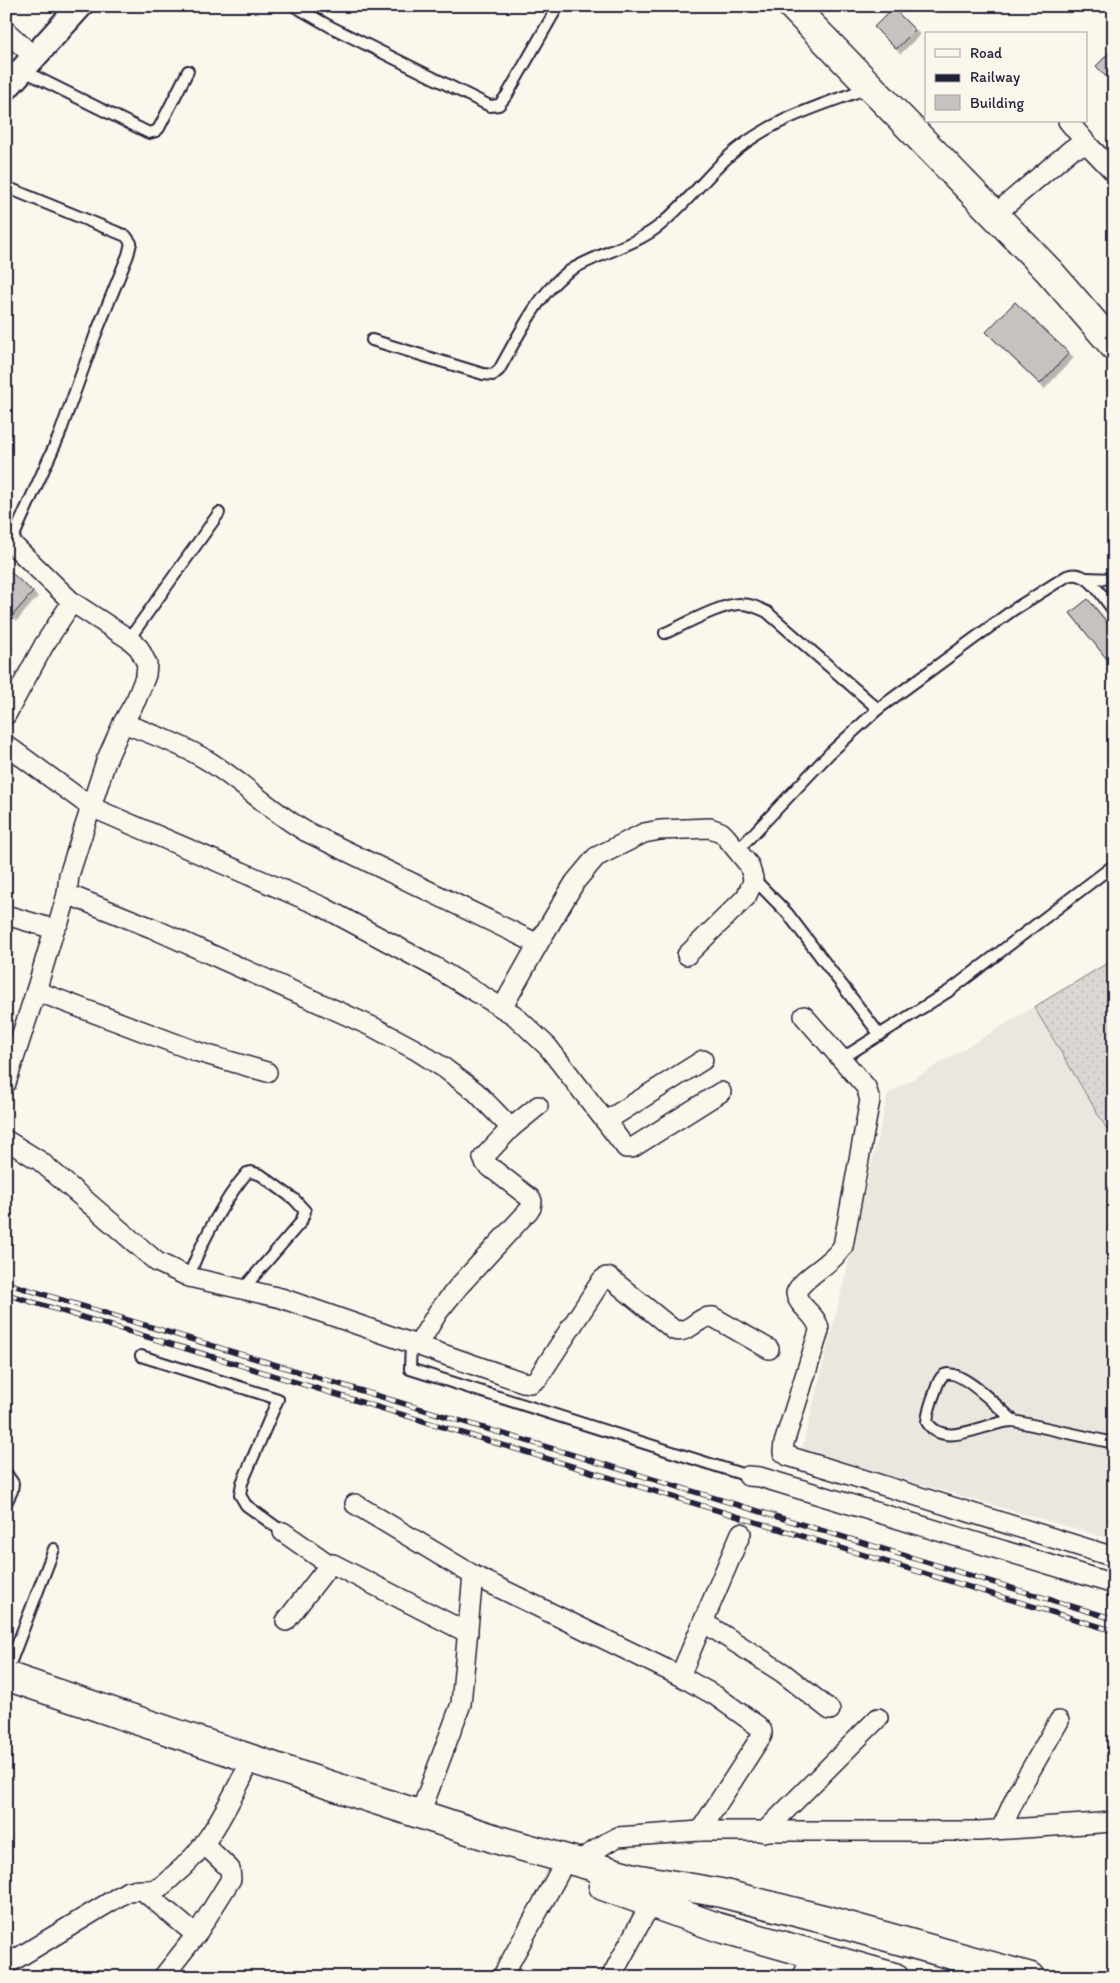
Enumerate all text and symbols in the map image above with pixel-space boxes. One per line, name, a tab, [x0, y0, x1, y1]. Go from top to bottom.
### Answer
legend	[925, 32, 1088, 122]
text: Road	[970, 44, 1003, 62]
text: Railway	[970, 68, 1020, 86]
text: Building	[970, 94, 1024, 112]

